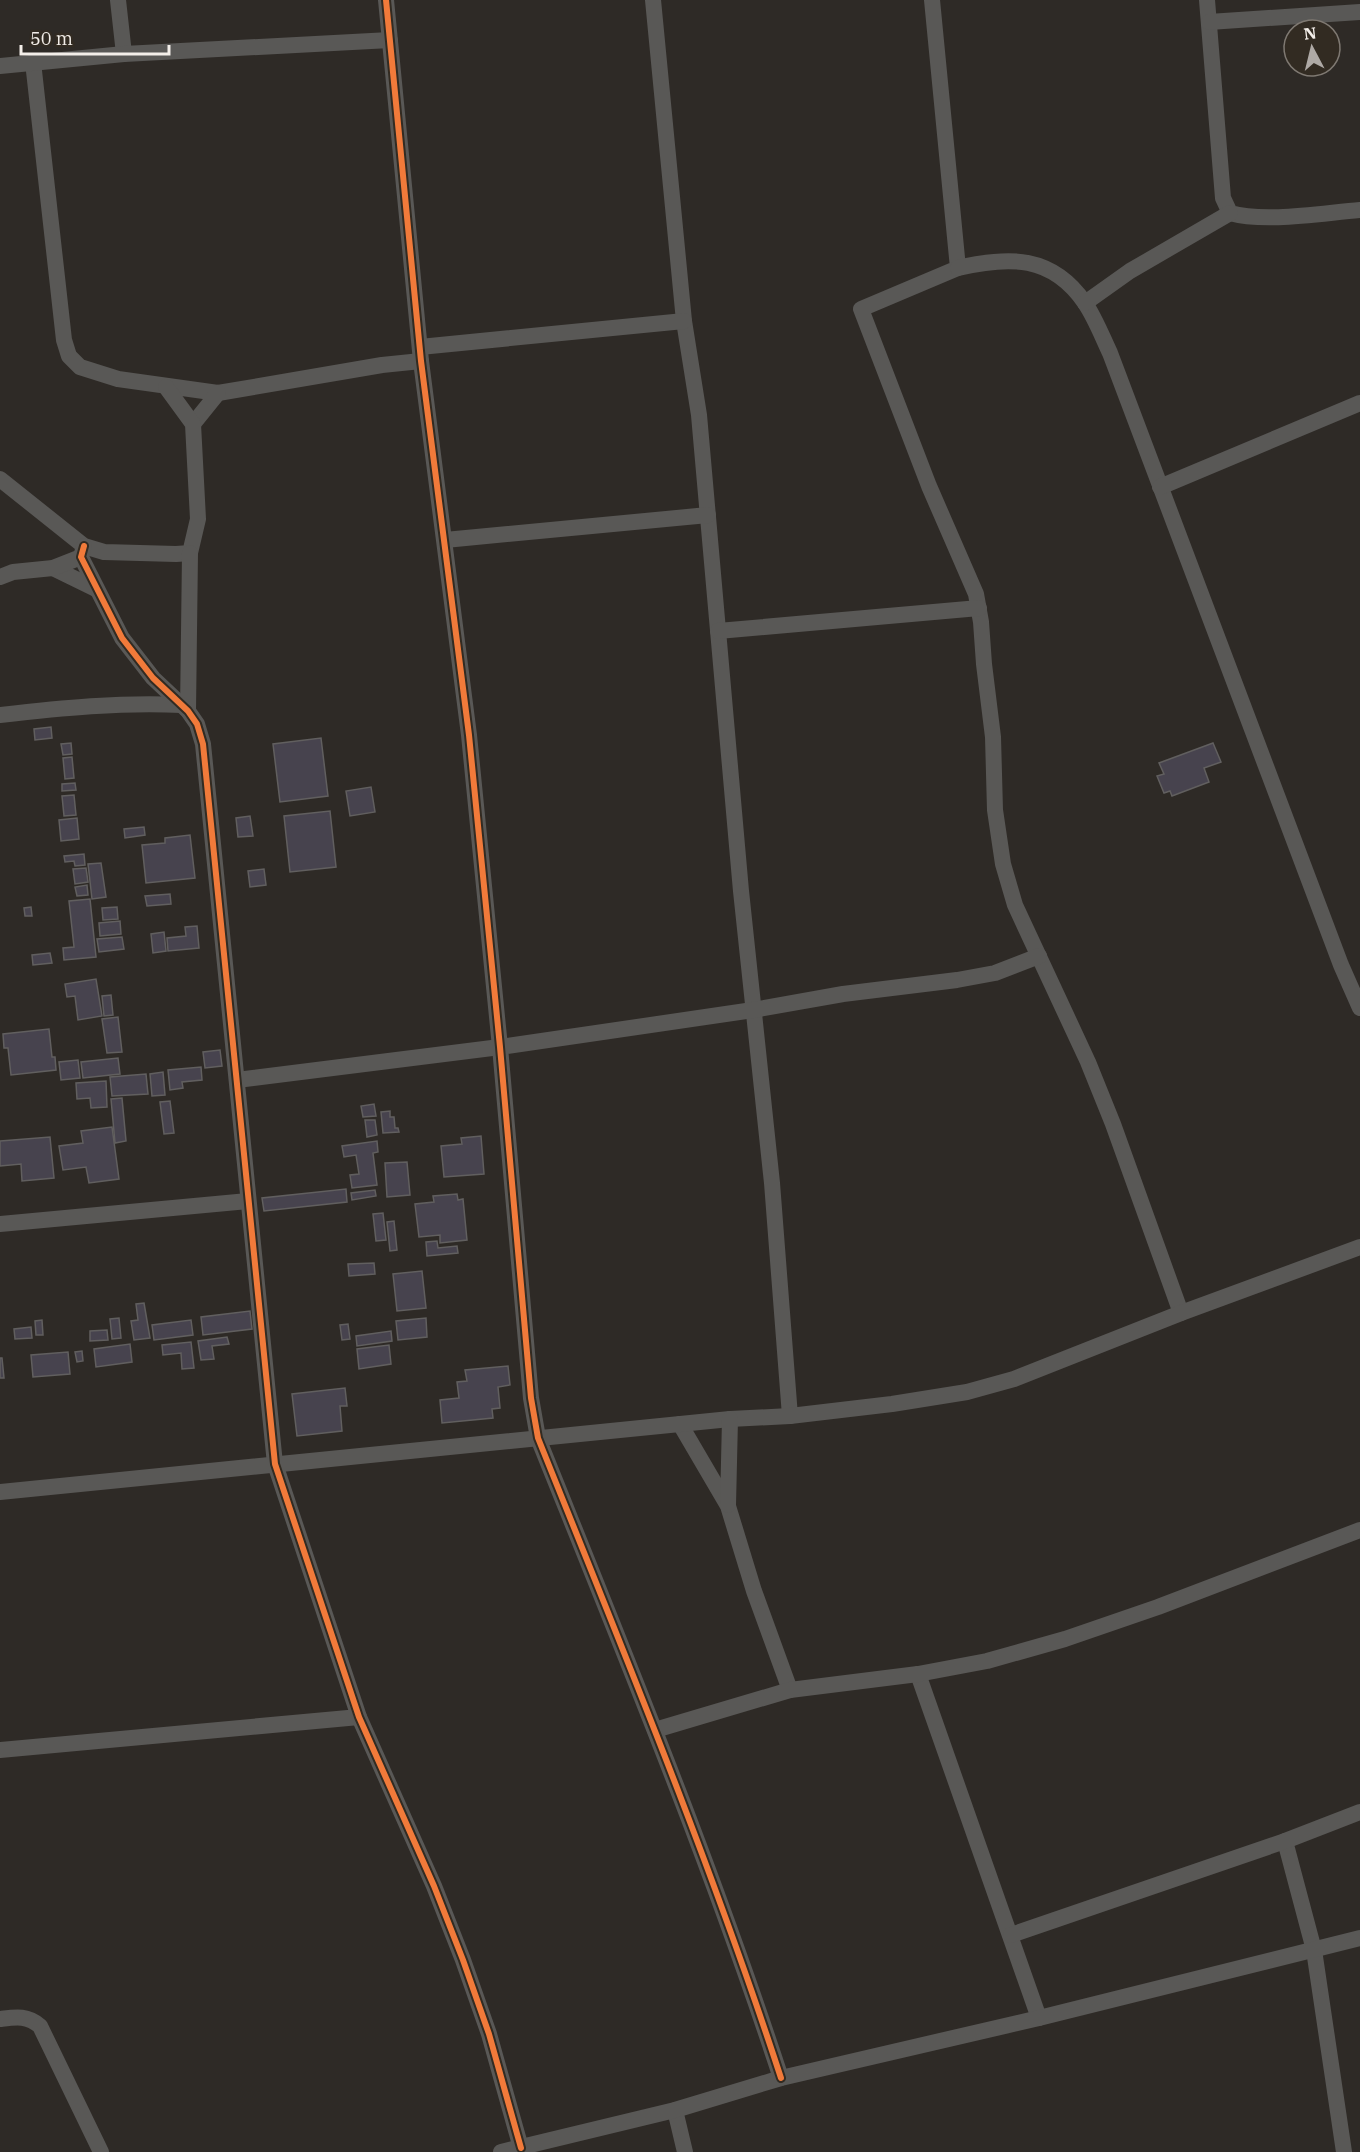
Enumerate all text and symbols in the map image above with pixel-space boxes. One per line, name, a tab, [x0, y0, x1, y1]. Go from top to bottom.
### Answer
scale bar	[21, 18, 170, 56]
north arrow	[1282, 18, 1342, 78]
text: N	[1303, 22, 1318, 44]
text: 50 m	[30, 27, 73, 50]

